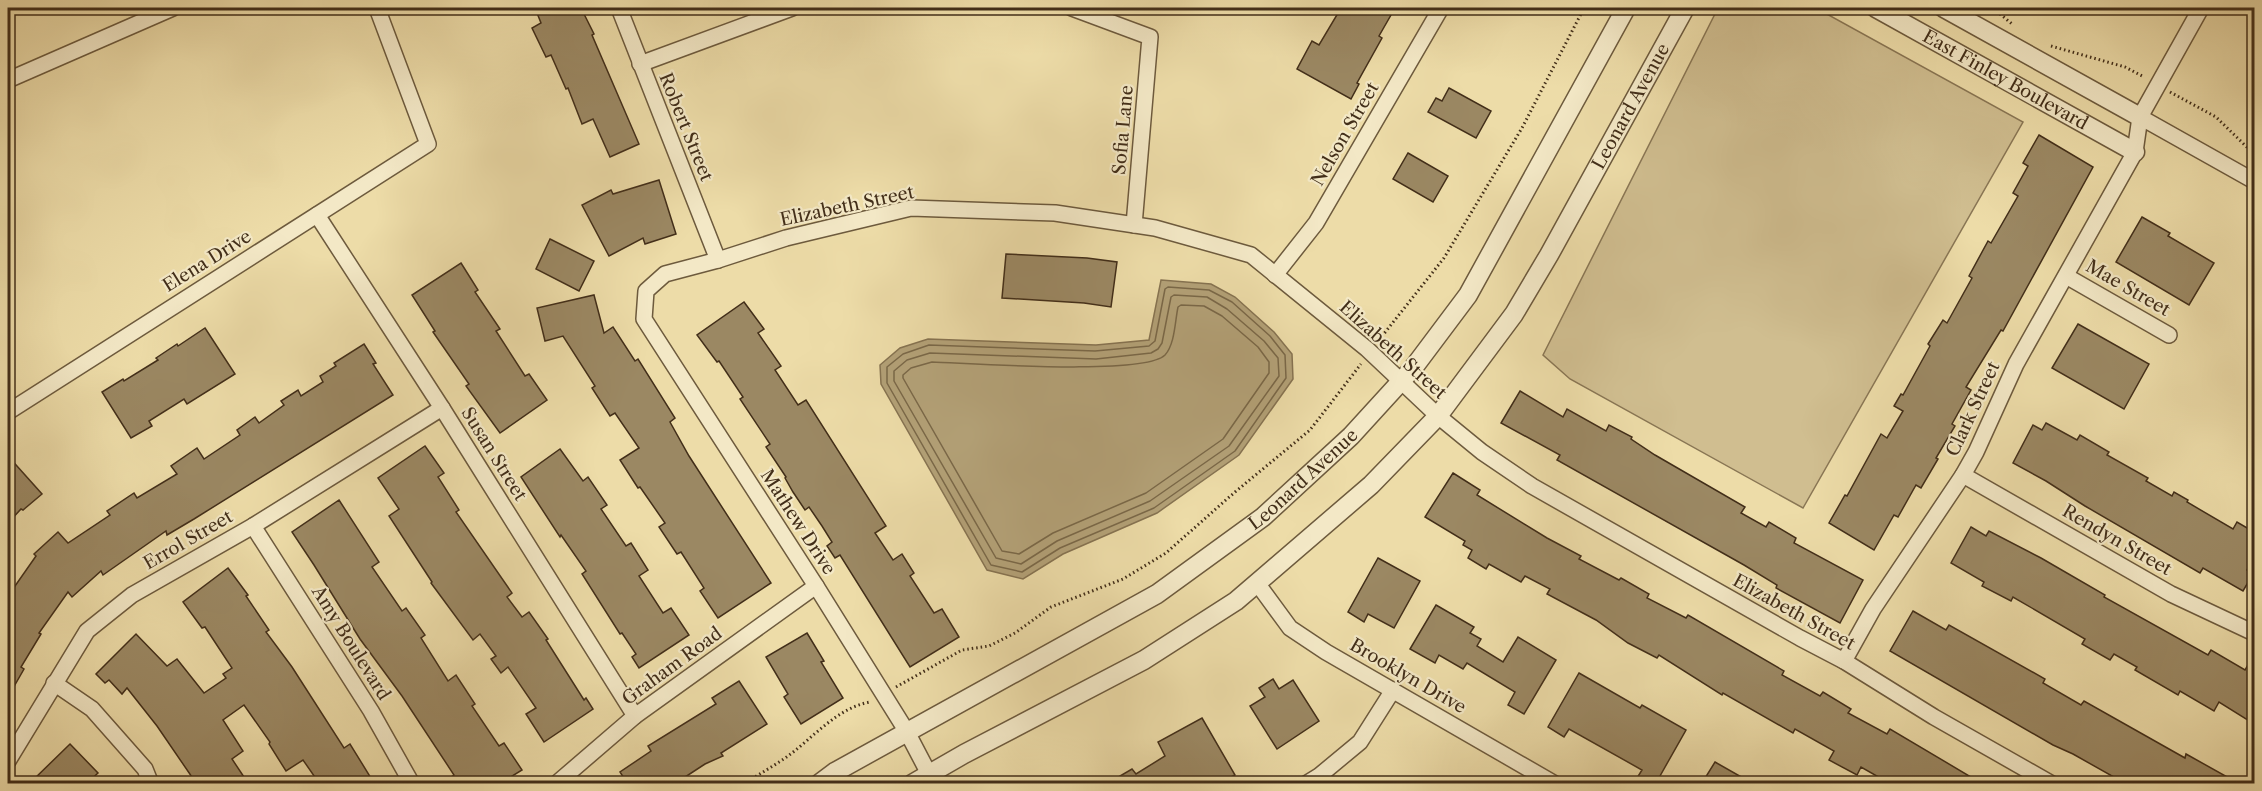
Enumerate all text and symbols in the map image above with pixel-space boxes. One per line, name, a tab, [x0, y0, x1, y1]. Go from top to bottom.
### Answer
street label: East Finley Boulevard	[1919, 25, 2092, 135]
street label: Leonard Avenue	[1587, 40, 1674, 173]
street label: Robert Street	[654, 70, 718, 185]
street label: Nelson Street	[1307, 78, 1384, 190]
street label: Sofia Lane	[1108, 84, 1138, 176]
street label: Elizabeth Street	[778, 181, 917, 231]
street label: Elena Drive	[159, 225, 255, 297]
street label: Mae Street	[2082, 255, 2175, 321]
street label: Elizabeth Street	[1335, 296, 1452, 404]
street label: Clark Street	[1941, 357, 2005, 460]
street label: Susan Street	[457, 403, 532, 505]
street label: Leonard Avenue	[1244, 424, 1363, 535]
street label: Mathew Drive	[756, 465, 840, 579]
street label: Rendyn Street	[2059, 500, 2176, 580]
street label: Errol Street	[139, 505, 237, 574]
street label: Elizabeth Street	[1729, 569, 1860, 655]
street label: Amy Boulevard	[307, 581, 395, 704]
street label: Graham Road	[618, 622, 726, 710]
street label: Brooklyn Drive	[1346, 634, 1470, 718]

